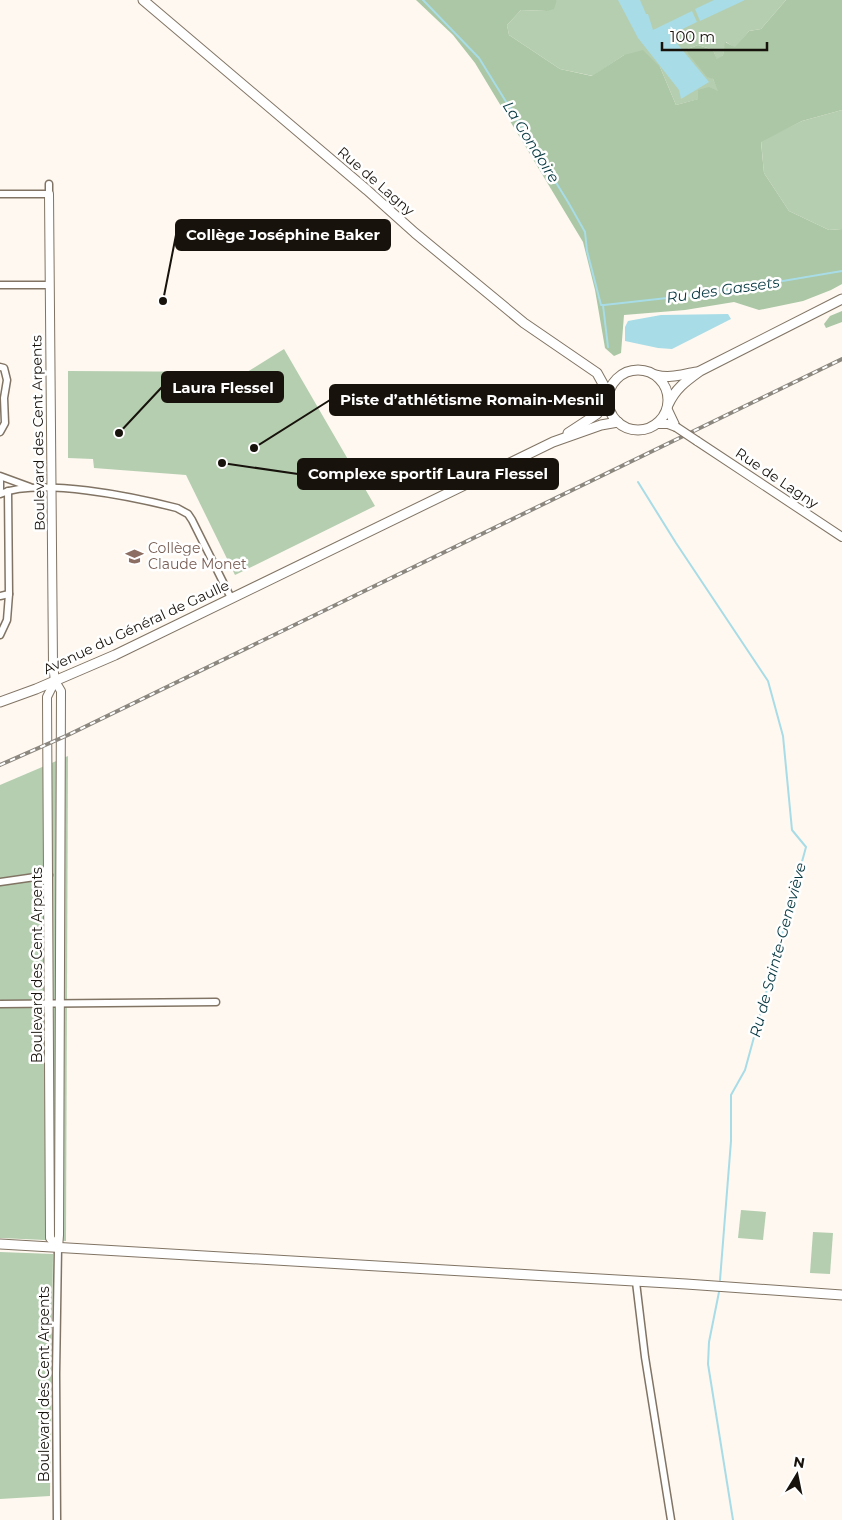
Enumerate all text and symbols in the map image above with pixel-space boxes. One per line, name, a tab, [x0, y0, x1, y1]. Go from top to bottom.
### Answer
scale bar	[662, 20, 767, 52]
text: 100 m	[670, 27, 715, 46]
water label: La Gondoire	[499, 97, 564, 186]
street label: Rue de Lagny	[334, 143, 418, 220]
callout: Collège Joséphine Baker	[176, 220, 390, 250]
text: Collège Joséphine Baker	[186, 225, 381, 244]
water label: Ru des Gassets	[665, 272, 781, 307]
street label: Boulevard des Cent Arpents	[27, 335, 49, 531]
callout: Laura Flessel	[162, 372, 283, 402]
text: Laura Flessel	[172, 378, 274, 397]
callout: Piste d’athlétisme Romain-Mesnil	[330, 385, 614, 415]
text: Piste d’athlétisme Romain-Mesnil	[340, 390, 604, 409]
street label: Rue de Lagny	[732, 444, 822, 513]
callout: Complexe sportif Laura Flessel	[298, 459, 558, 489]
text: Complexe sportif Laura Flessel	[308, 464, 548, 483]
place label: Collège Claude Monet	[148, 539, 247, 573]
school or university icon: Collège Claude Monet	[124, 546, 144, 566]
street label: Avenue du Général de Gaulle	[40, 576, 232, 678]
water label: Ru de Sainte-Geneviève	[745, 860, 810, 1039]
street label: Boulevard des Cent Arpents	[28, 867, 46, 1063]
street label: Boulevard des Cent Arpents	[35, 1286, 53, 1482]
north arrow	[772, 1450, 822, 1500]
text: N	[792, 1452, 806, 1472]

